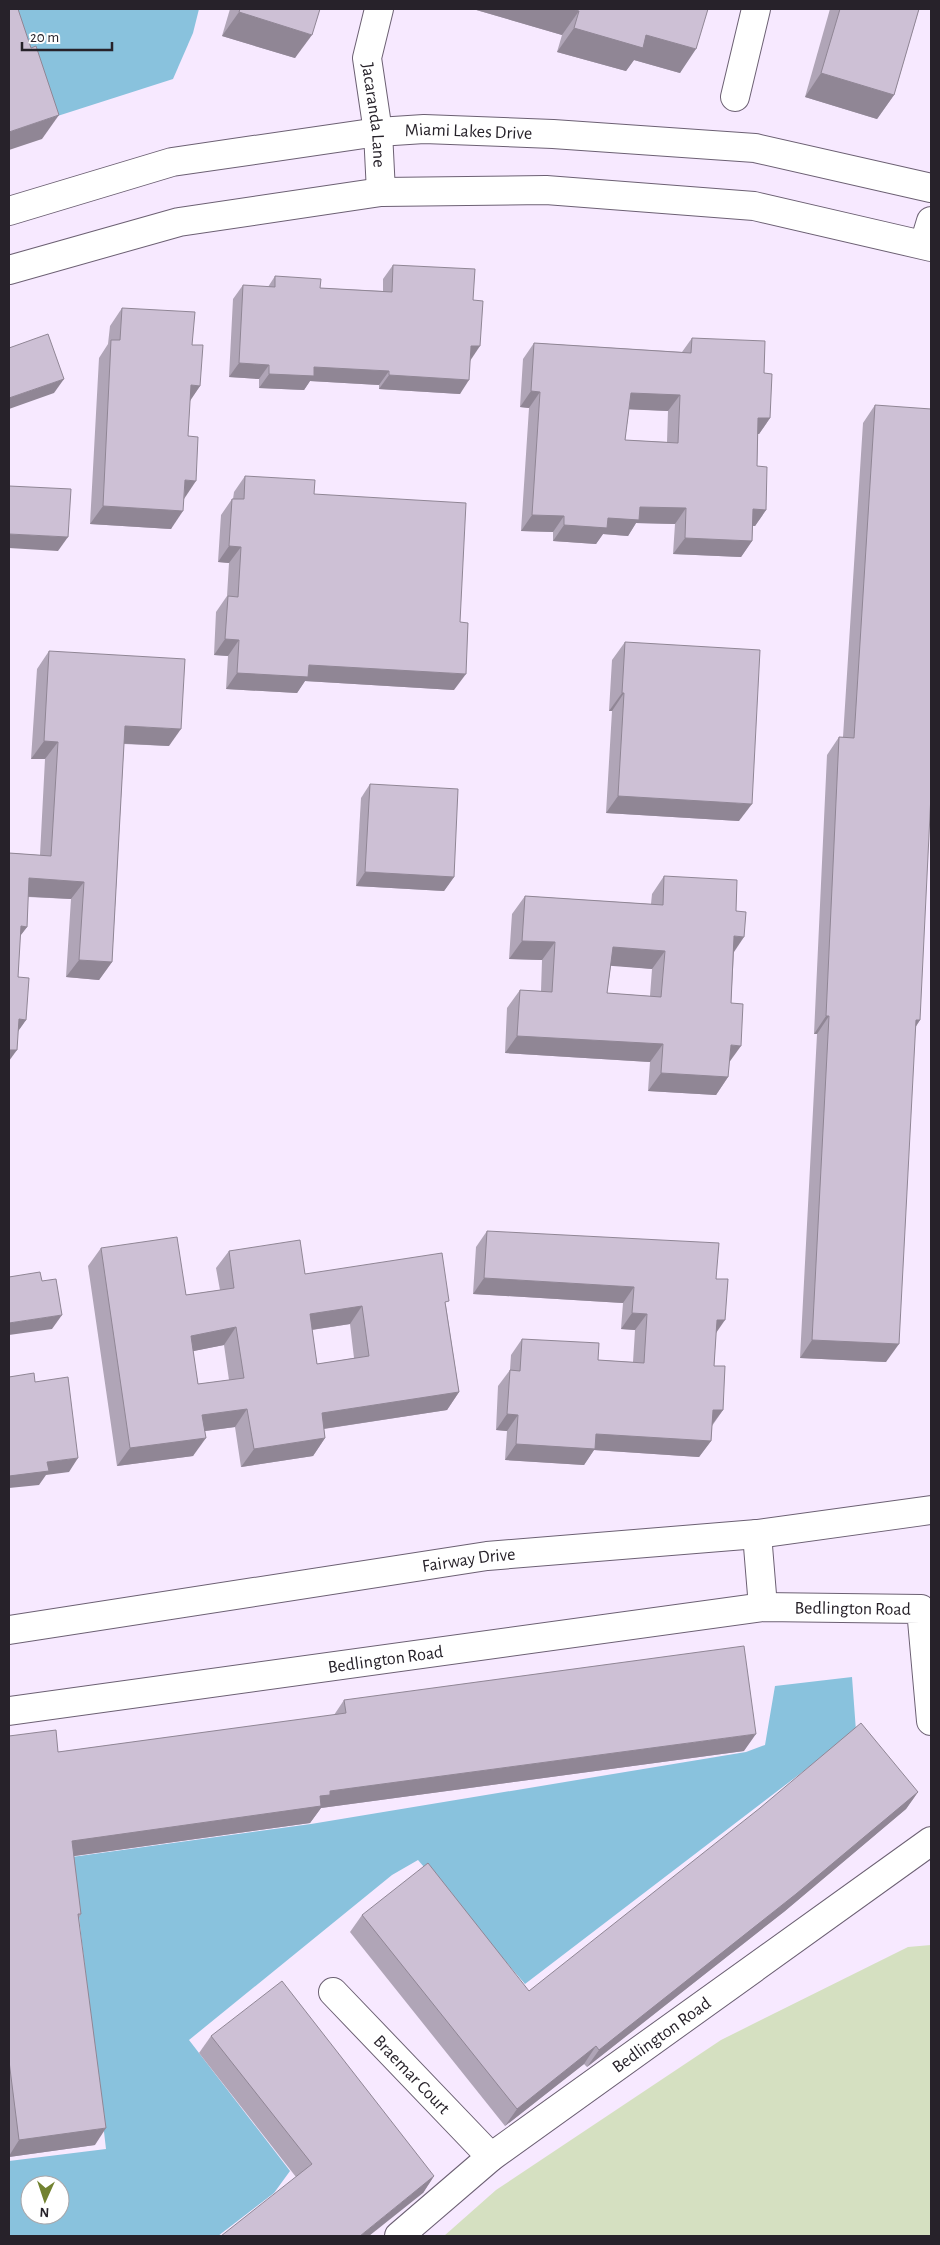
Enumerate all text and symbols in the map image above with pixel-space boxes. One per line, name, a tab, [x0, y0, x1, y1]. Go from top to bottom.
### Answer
scale bar	[22, 20, 112, 52]
text: 20 m	[30, 30, 59, 45]
street label: Jacaranda Lane	[358, 62, 388, 168]
street label: Miami Lakes Drive	[404, 121, 533, 143]
street label: Fairway Drive	[421, 1546, 516, 1576]
street label: Bedlington Road	[795, 1599, 911, 1619]
street label: Bedlington Road	[327, 1643, 444, 1677]
street label: Bedlington Road	[609, 1994, 714, 2077]
street label: Braemar Court	[370, 2032, 453, 2118]
north arrow	[20, 2175, 70, 2225]
text: N	[39, 2205, 50, 2219]

